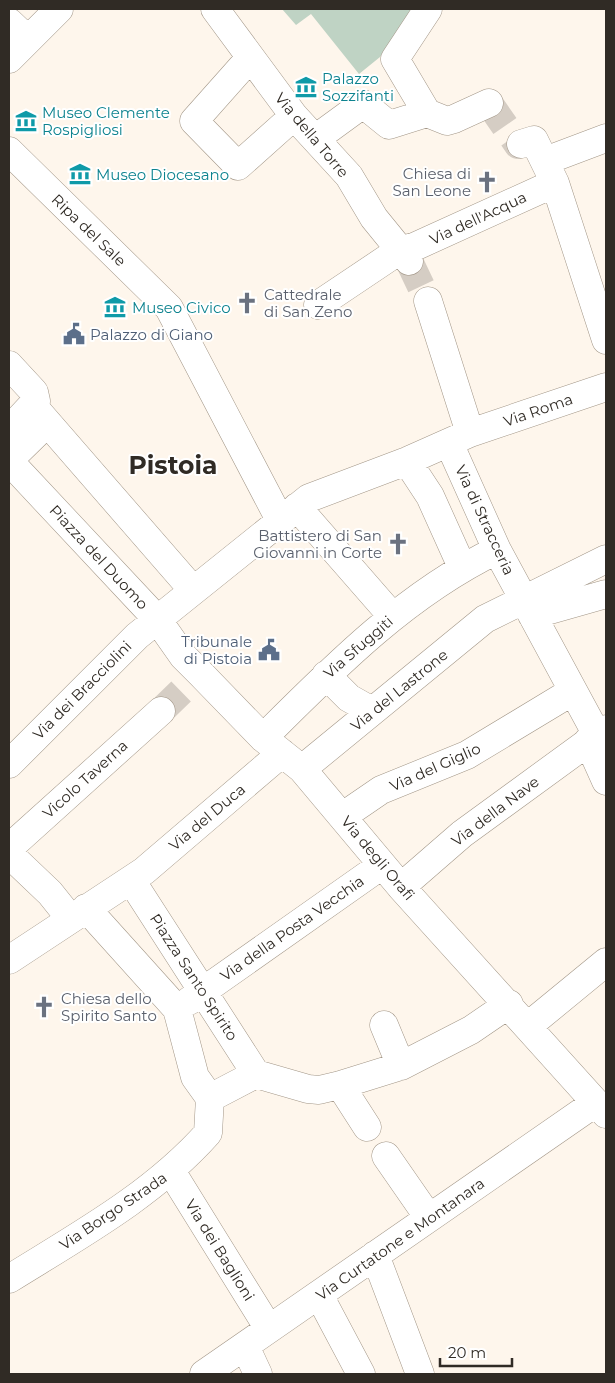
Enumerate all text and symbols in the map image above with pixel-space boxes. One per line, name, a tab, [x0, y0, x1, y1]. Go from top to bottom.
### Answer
place label: Palazzo Sozzifanti	[322, 69, 394, 105]
museum icon: Palazzo Sozzifanti	[293, 74, 319, 100]
street label: Via della Torre	[271, 89, 353, 181]
place label: Museo Clemente Rospigliosi	[42, 103, 170, 139]
museum icon: Museo Clemente Rospigliosi	[13, 108, 39, 134]
museum icon: Museo Diocesano	[67, 161, 93, 187]
place label: Chiesa di San Leone	[392, 164, 471, 200]
place label: Museo Diocesano	[96, 165, 229, 184]
church icon: Chiesa di San Leone	[474, 169, 500, 195]
street label: Via dell'Acqua	[426, 187, 530, 249]
street label: Ripa del Sale	[48, 190, 130, 270]
place label: Cattedrale di San Zeno	[264, 285, 352, 321]
church icon: Cattedrale di San Zeno	[234, 290, 260, 316]
museum icon: Museo Civico	[102, 294, 128, 320]
place label: Museo Civico	[132, 298, 231, 317]
public building icon: Palazzo di Giano	[61, 321, 87, 347]
place label: Palazzo di Giano	[90, 325, 213, 344]
street label: Via Roma	[501, 389, 575, 431]
district label: Pistoia	[129, 450, 217, 480]
street label: Via di Stracceria	[451, 462, 519, 578]
street label: Piazza del Duomo	[46, 501, 152, 613]
place label: Battistero di San Giovanni in Corte	[253, 526, 382, 562]
church icon: Battistero di San Giovanni in Corte	[385, 531, 411, 557]
street label: Via Sfuggiti	[319, 612, 397, 682]
place label: Tribunale di Pistoia	[181, 632, 252, 668]
street label: Via dei Bracciolini	[29, 637, 135, 743]
public building icon: Tribunale di Pistoia	[256, 637, 282, 663]
street label: Via del Lastrone	[346, 645, 452, 735]
street label: Vicolo Taverna	[38, 736, 132, 822]
street label: Via del Giglio	[387, 738, 483, 796]
street label: Via della Nave	[447, 772, 543, 850]
street label: Via del Duca	[165, 780, 249, 854]
street label: Via degli Orafi	[337, 812, 419, 904]
street label: Via della Posta Vecchia	[216, 871, 368, 985]
street label: Piazza Santo Spirito	[146, 910, 242, 1044]
place label: Chiesa dello Spirito Santo	[61, 989, 157, 1025]
church icon: Chiesa dello Spirito Santo	[31, 994, 57, 1020]
street label: Via Borgo Strada	[56, 1168, 170, 1254]
street label: Via Curtatone e Montanara	[312, 1173, 488, 1305]
street label: Via dei Baglioni	[181, 1196, 259, 1304]
scale bar	[440, 1336, 512, 1368]
text: 20 m	[448, 1343, 486, 1362]

